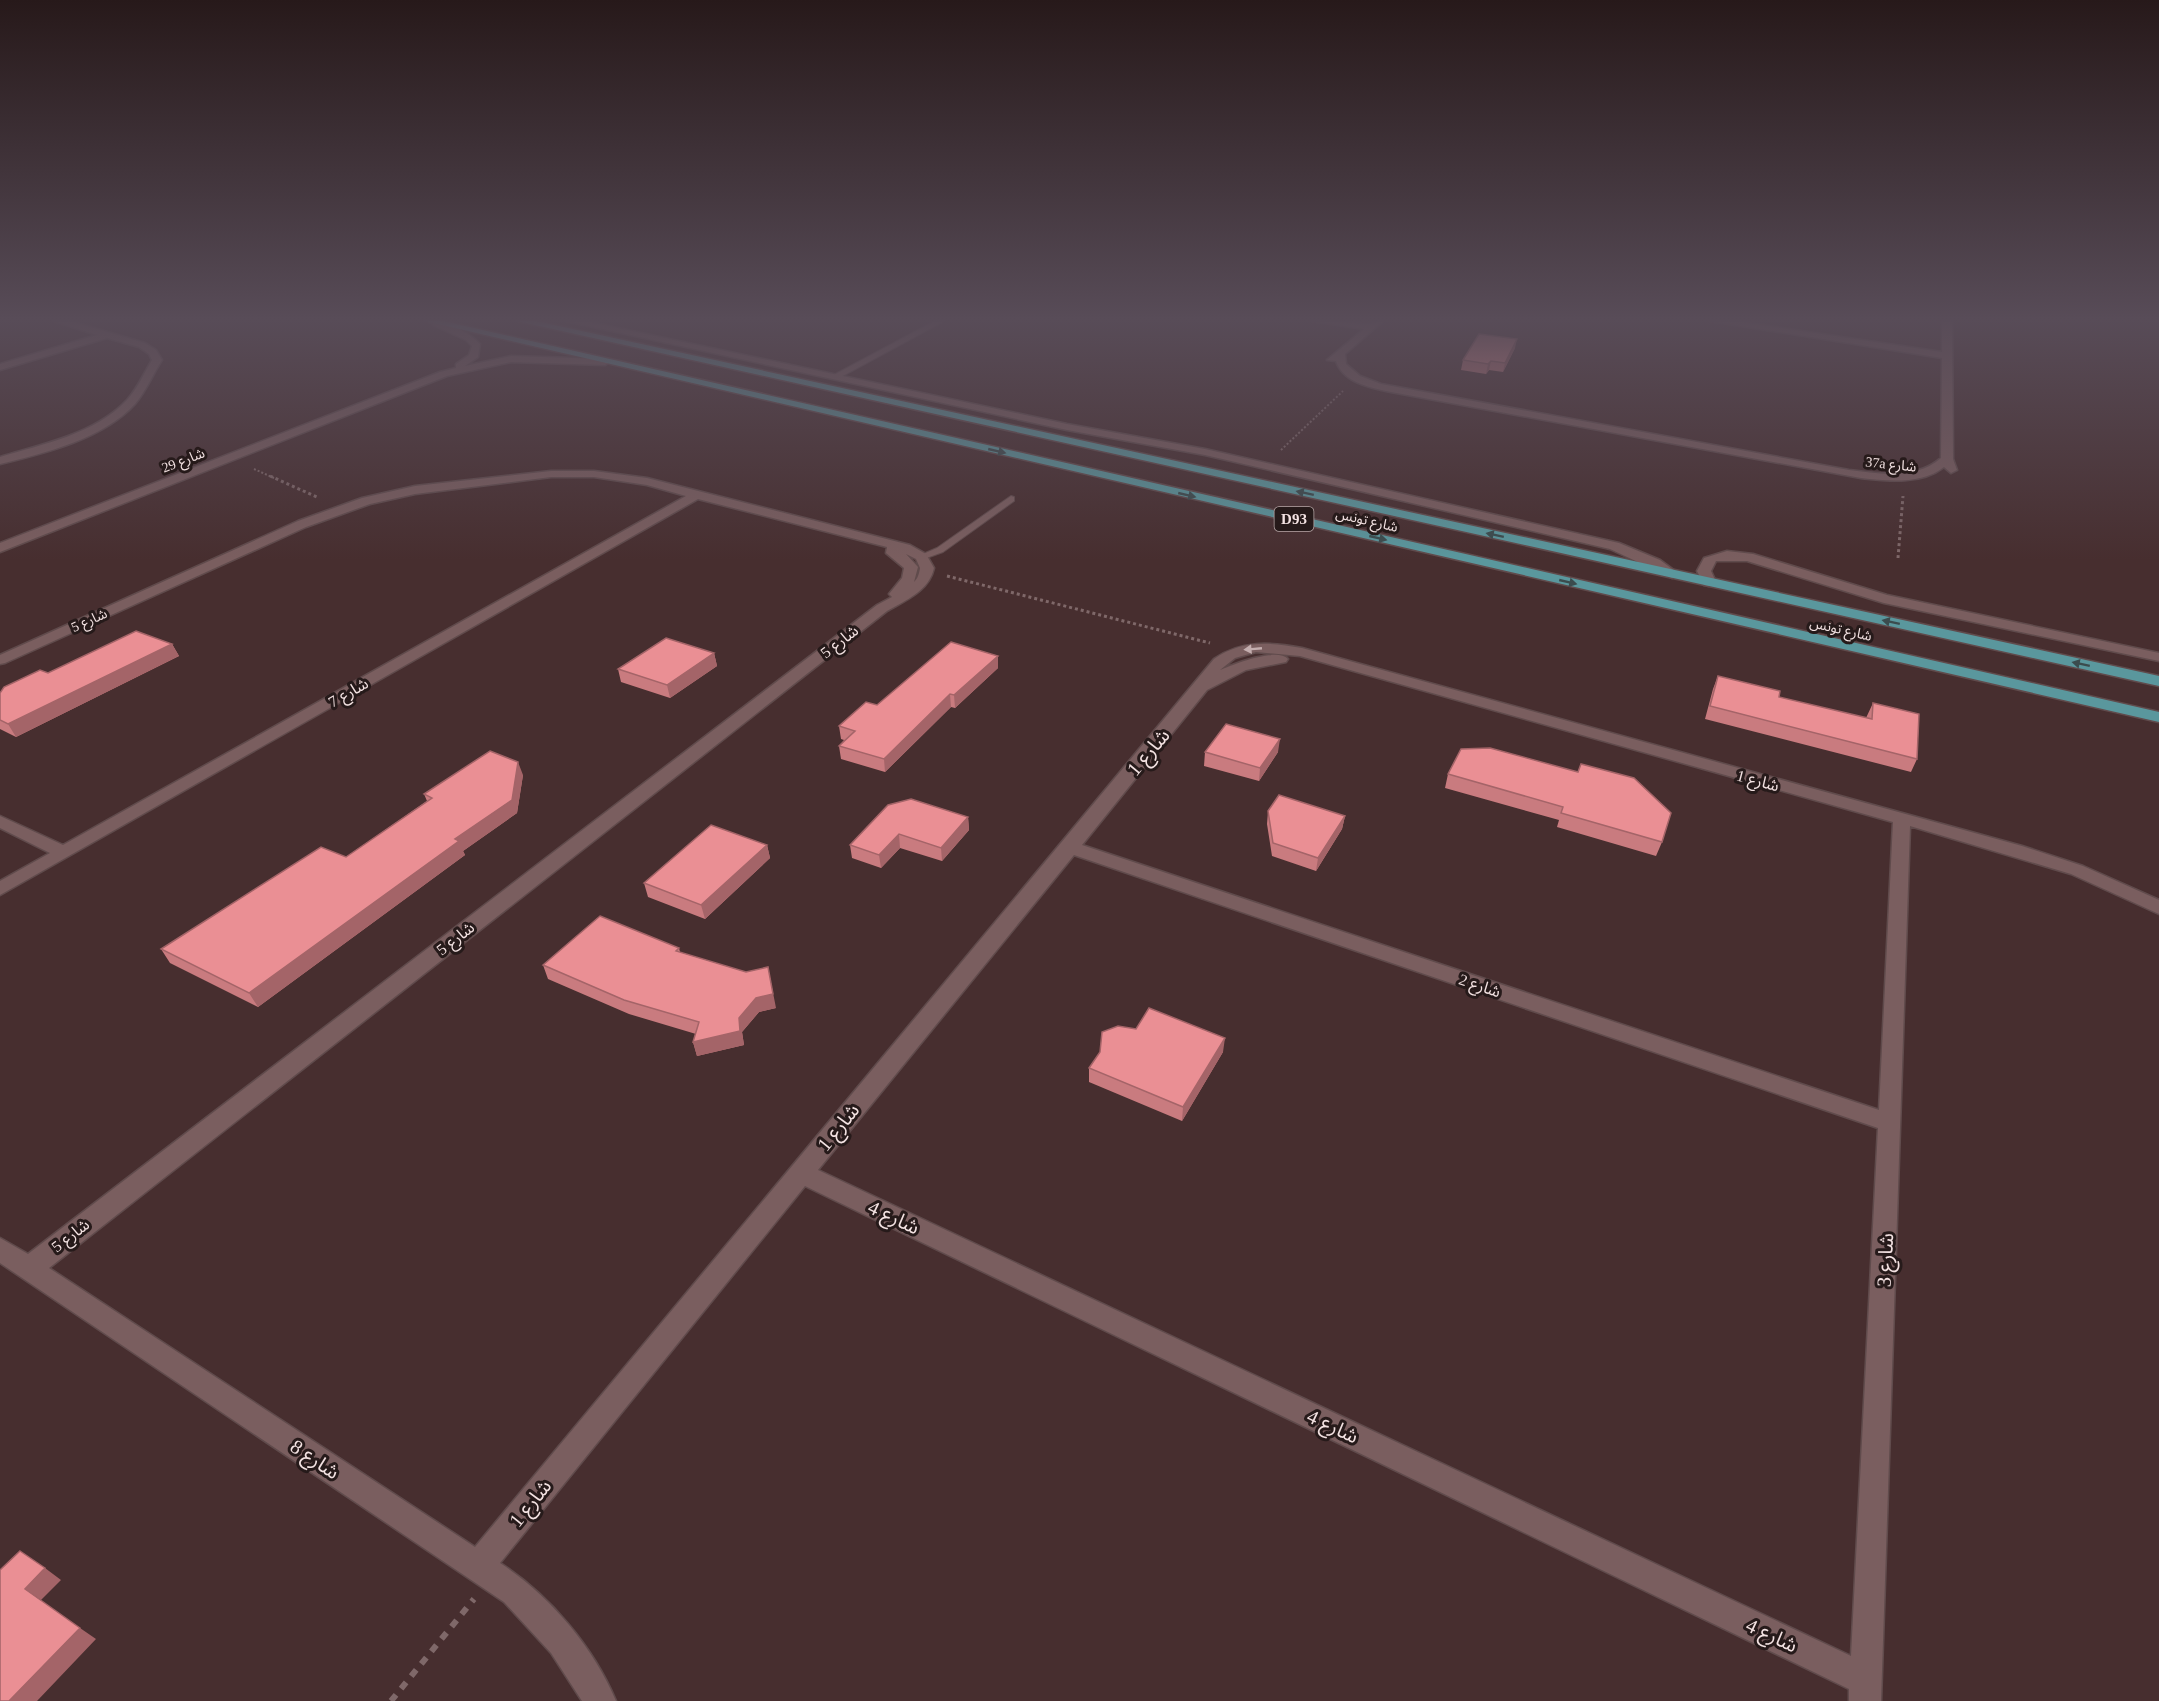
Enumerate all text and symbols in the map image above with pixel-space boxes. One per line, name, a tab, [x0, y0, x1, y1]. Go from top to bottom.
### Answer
street label: شارع 29	[160, 445, 208, 478]
one-way arrow	[988, 447, 1007, 457]
street label: 37a شارع	[1864, 454, 1917, 478]
one-way arrow	[1295, 488, 1314, 497]
one-way arrow	[1178, 490, 1197, 500]
street label: شارع تونس	[1334, 506, 1399, 538]
road number: D93	[1274, 507, 1314, 531]
one-way arrow	[1486, 530, 1505, 539]
one-way arrow	[1368, 534, 1387, 544]
one-way arrow	[1558, 577, 1577, 587]
street label: شارع 5	[69, 606, 111, 638]
street label: شارع تونس	[1808, 615, 1873, 647]
one-way arrow	[1881, 617, 1900, 626]
street label: شارع 5	[817, 621, 864, 665]
one-way arrow	[1244, 644, 1263, 654]
one-way arrow	[2072, 658, 2091, 668]
street label: شارع 7	[325, 674, 373, 714]
street label: شارع 1	[1122, 724, 1177, 782]
street label: شارع 1	[1734, 767, 1781, 798]
street label: شارع 5	[433, 918, 480, 962]
street label: شارع 2	[1455, 970, 1503, 1004]
street label: شارع 1	[812, 1099, 867, 1157]
street label: شارع 4	[863, 1196, 923, 1242]
street label: شارع 5	[48, 1215, 95, 1259]
street label: شارع 3	[1873, 1232, 1901, 1288]
street label: شارع 4	[1302, 1405, 1362, 1451]
street label: شارع 8	[284, 1435, 344, 1487]
street label: شارع 1	[504, 1475, 559, 1533]
street label: شارع 4	[1741, 1614, 1801, 1660]

